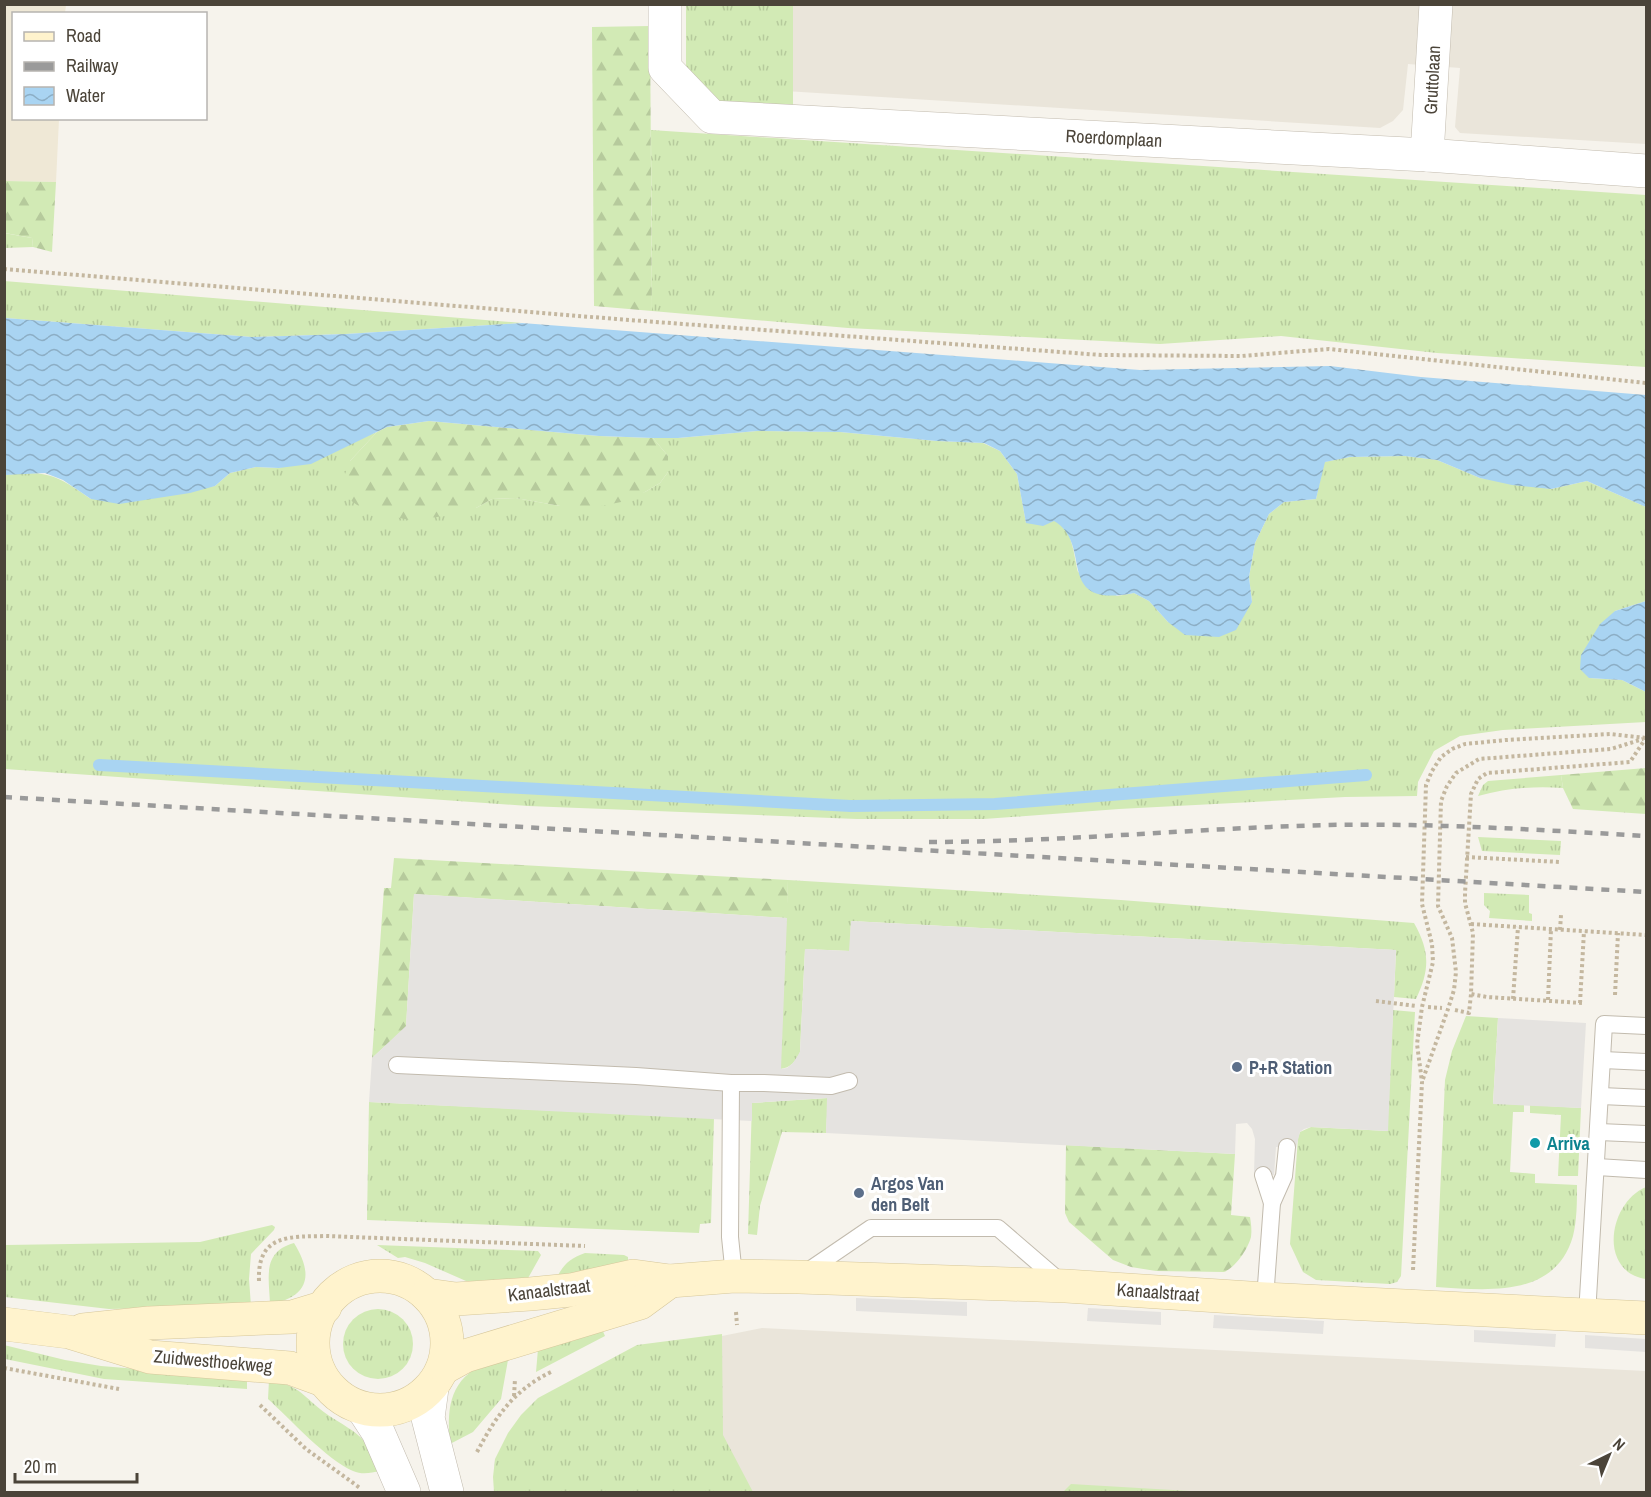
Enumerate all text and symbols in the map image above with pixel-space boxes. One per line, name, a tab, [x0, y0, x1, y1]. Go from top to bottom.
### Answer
legend	[12, 12, 207, 120]
text: Road	[66, 23, 101, 48]
street label: Gruttolaan	[1418, 45, 1446, 115]
text: Railway	[66, 53, 119, 78]
text: Water	[66, 83, 105, 108]
street label: Roerdomplaan	[1065, 123, 1163, 153]
place label: P+R Station	[1249, 1055, 1332, 1080]
marker: P+R Station	[1230, 1060, 1244, 1074]
place label: Arriva	[1547, 1131, 1590, 1156]
marker: Arriva	[1528, 1136, 1542, 1150]
place label: Argos Van den Belt	[871, 1171, 944, 1217]
marker: Argos Van den Belt	[852, 1186, 866, 1200]
street label: Kanaalstraat	[506, 1273, 592, 1307]
street label: Kanaalstraat	[1116, 1277, 1200, 1307]
street label: Zuidwesthoekweg	[153, 1343, 274, 1379]
north arrow	[1579, 1425, 1639, 1485]
text: N	[1608, 1433, 1630, 1455]
scale bar	[15, 1446, 136, 1484]
text: 20 m	[24, 1454, 57, 1479]

